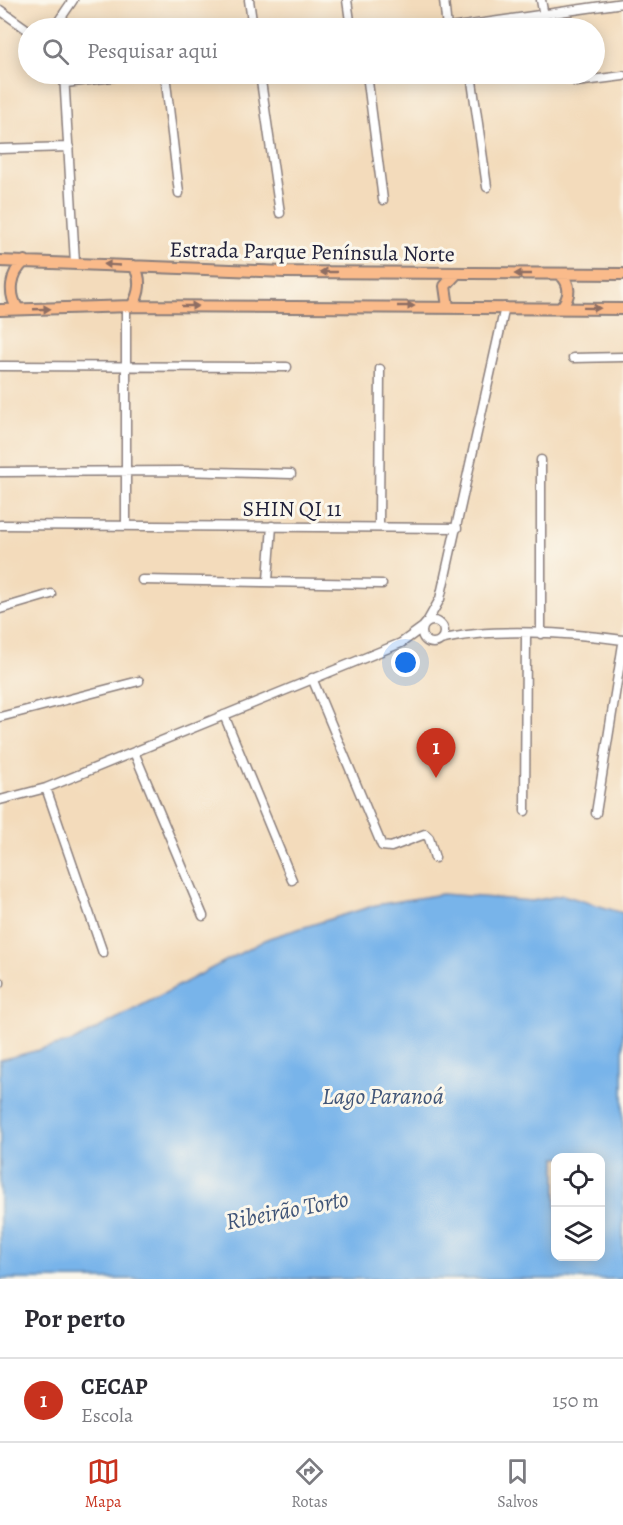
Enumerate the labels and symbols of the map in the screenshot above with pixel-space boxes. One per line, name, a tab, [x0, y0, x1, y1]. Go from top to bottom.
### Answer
street label: Estrada Parque Península Norte	[169, 235, 455, 269]
one-way arrow	[102, 261, 121, 270]
one-way arrow	[318, 267, 337, 277]
one-way arrow	[513, 269, 532, 279]
one-way arrow	[181, 301, 200, 311]
one-way arrow	[397, 301, 416, 311]
one-way arrow	[583, 303, 602, 313]
one-way arrow	[33, 304, 52, 313]
street label: SHIN QI 11	[242, 494, 342, 524]
your location	[391, 648, 420, 677]
pin: 1	[416, 728, 456, 778]
water label: Lago Paranoá	[322, 1080, 444, 1112]
water label: Ribeirão Torto	[223, 1182, 351, 1238]

